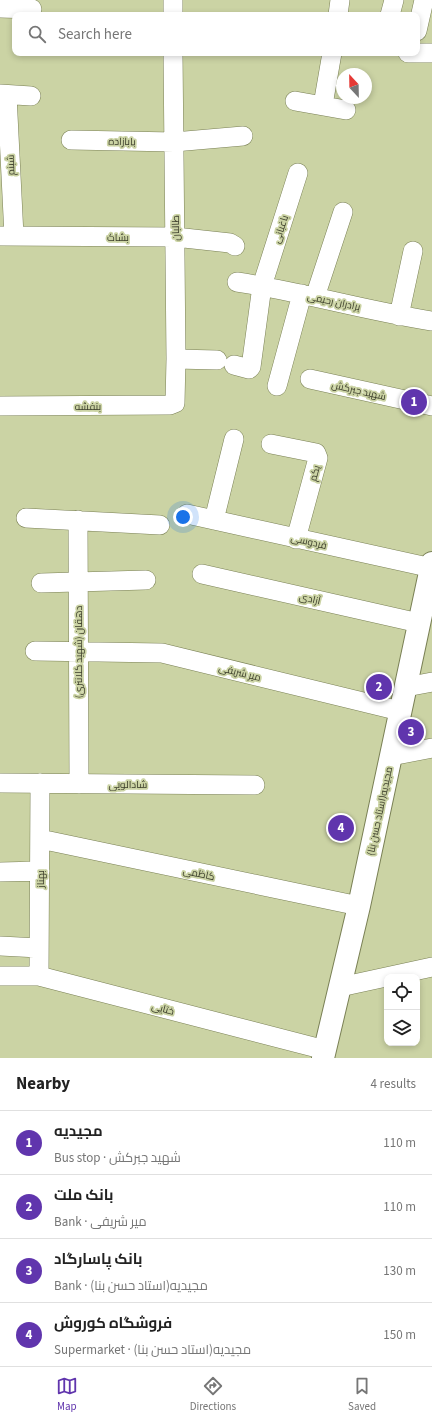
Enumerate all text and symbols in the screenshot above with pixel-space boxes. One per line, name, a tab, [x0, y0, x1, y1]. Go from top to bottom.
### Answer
search box	[12, 12, 420, 56]
icon: search	[26, 23, 48, 45]
text: Search here	[58, 24, 132, 45]
north arrow	[336, 68, 372, 104]
street label: بابازاده	[108, 135, 136, 149]
street label: شبنم	[3, 154, 19, 176]
street label: باغبانی	[270, 213, 292, 245]
street label: طالبان	[169, 215, 183, 241]
street label: بشاک	[107, 231, 129, 245]
street label: برادران رحیمی	[306, 290, 362, 314]
street label: شهید جبرکش	[330, 378, 387, 404]
pin: 1	[401, 387, 427, 417]
street label: بنفشه	[75, 400, 101, 414]
street label: یکم	[306, 463, 324, 483]
your location	[173, 507, 193, 527]
street label: فردوسی	[289, 531, 328, 553]
street label: آزادی	[298, 590, 322, 608]
street label: دهقان (شهید کلانتری)	[72, 606, 86, 698]
street label: میر شریفی	[217, 661, 262, 685]
pin: 2	[366, 672, 392, 702]
pin: 3	[398, 717, 424, 747]
street label: مجیدیه(استاد حسن بنا)	[364, 766, 396, 857]
street label: شادالویی	[109, 778, 147, 792]
pin: 4	[328, 813, 354, 843]
street label: کاظمی	[182, 864, 216, 884]
street label: بهناز	[34, 870, 48, 889]
map controls	[384, 974, 420, 1046]
button: locate	[384, 974, 420, 1010]
street label: ختایی	[150, 999, 176, 1019]
button: layers	[384, 1010, 420, 1046]
text: Nearby	[16, 1072, 70, 1096]
text: 4 results	[371, 1075, 416, 1093]
text: مجیدیه	[54, 1121, 103, 1142]
text: 1	[26, 1134, 32, 1152]
text: 110 m	[383, 1134, 416, 1152]
text: Bus stop · شهید جبرکش	[54, 1149, 181, 1167]
text: بانک ملت	[54, 1185, 113, 1206]
text: 2	[26, 1198, 32, 1216]
text: 110 m	[383, 1198, 416, 1216]
text: Bank · میر شریفی	[54, 1213, 147, 1231]
text: بانک پاسارگاد	[54, 1249, 142, 1270]
text: 3	[26, 1262, 32, 1280]
text: 130 m	[383, 1262, 416, 1280]
text: Bank · مجیدیه(استاد حسن بنا)	[54, 1277, 208, 1295]
text: فروشگاه کوروش	[54, 1313, 172, 1334]
text: 4	[26, 1326, 32, 1344]
text: 150 m	[383, 1326, 416, 1344]
text: Supermarket · مجیدیه(استاد حسن بنا)	[54, 1341, 251, 1359]
tab: Map	[56, 1375, 78, 1414]
tab: Directions	[190, 1375, 236, 1414]
tab: Saved	[348, 1375, 376, 1414]

